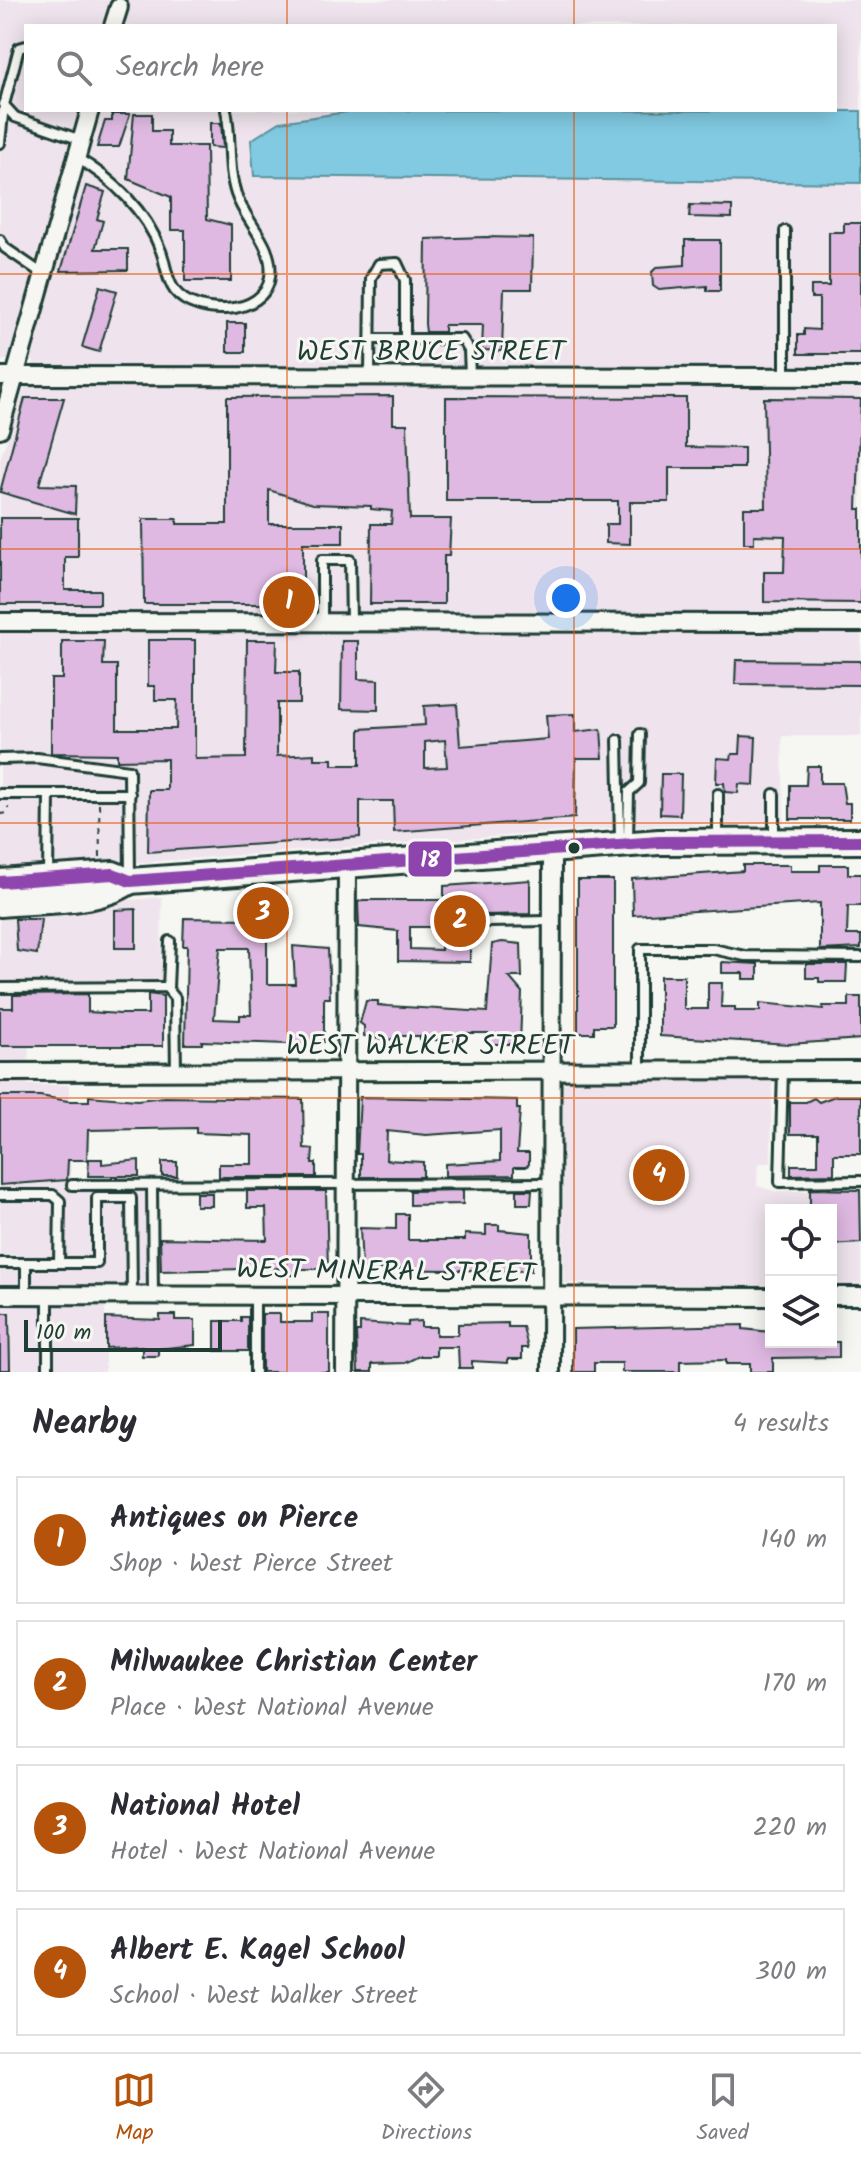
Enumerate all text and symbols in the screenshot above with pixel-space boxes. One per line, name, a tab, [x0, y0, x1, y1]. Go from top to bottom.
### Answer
search box	[24, 24, 837, 112]
text: Search here	[116, 44, 264, 92]
icon: search	[52, 46, 96, 90]
street label: WEST BRUCE STREET	[297, 330, 567, 375]
pin: 1	[263, 572, 315, 632]
your location	[546, 578, 586, 618]
line badge: 18	[407, 840, 453, 878]
unlabelled marker	[566, 840, 582, 856]
text: 18	[420, 844, 441, 879]
pin: 3	[237, 883, 289, 943]
pin: 2	[434, 891, 486, 951]
street label: WEST WALKER STREET	[286, 1024, 576, 1069]
pin: 4	[633, 1145, 685, 1205]
map controls	[765, 1204, 837, 1348]
button: locate	[765, 1204, 837, 1276]
street label: WEST MINERAL STREET	[236, 1247, 538, 1298]
button: layers	[765, 1276, 837, 1348]
scale bar	[24, 1316, 222, 1352]
text: 100 m	[36, 1316, 91, 1351]
text: Nearby	[32, 1397, 137, 1451]
text: 4 results	[733, 1403, 829, 1445]
text: Antiques on Pierce	[110, 1495, 358, 1543]
text: 1	[56, 1519, 64, 1561]
text: 140 m	[760, 1519, 827, 1561]
text: Shop · West Pierce Street	[110, 1543, 393, 1585]
text: Milwaukee Christian Center	[110, 1639, 477, 1687]
text: 2	[52, 1663, 68, 1705]
text: 170 m	[763, 1663, 827, 1705]
text: Place · West National Avenue	[110, 1687, 434, 1729]
text: National Hotel	[110, 1783, 300, 1831]
text: 3	[53, 1807, 67, 1849]
text: 220 m	[753, 1807, 827, 1849]
text: Hotel · West National Avenue	[110, 1831, 435, 1873]
text: Albert E. Kagel School	[110, 1927, 405, 1975]
text: 4	[53, 1951, 67, 1993]
text: 300 m	[755, 1951, 827, 1993]
text: School · West Walker Street	[110, 1975, 418, 2017]
tab: Map	[112, 2068, 156, 2151]
tab: Directions	[381, 2068, 472, 2151]
tab: Saved	[697, 2068, 749, 2151]

